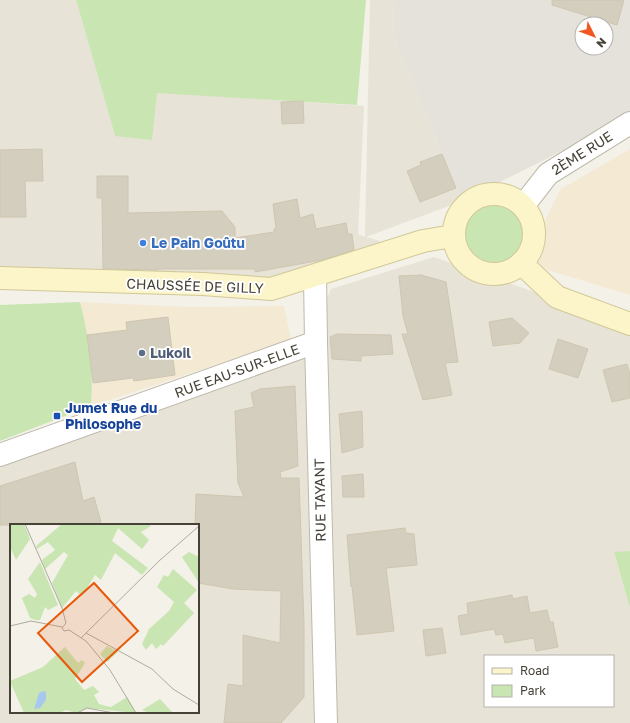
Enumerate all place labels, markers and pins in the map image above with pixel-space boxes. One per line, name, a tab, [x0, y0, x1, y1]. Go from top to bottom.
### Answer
place label: Le Pain Goûtu	[151, 234, 245, 251]
marker: Le Pain Goûtu	[138, 238, 148, 248]
place label: Lukoil	[150, 344, 191, 361]
marker: Lukoil	[137, 348, 147, 358]
place label: Jumet Rue du Philosophe	[65, 399, 157, 432]
marker: Jumet Rue du Philosophe	[52, 411, 62, 421]

